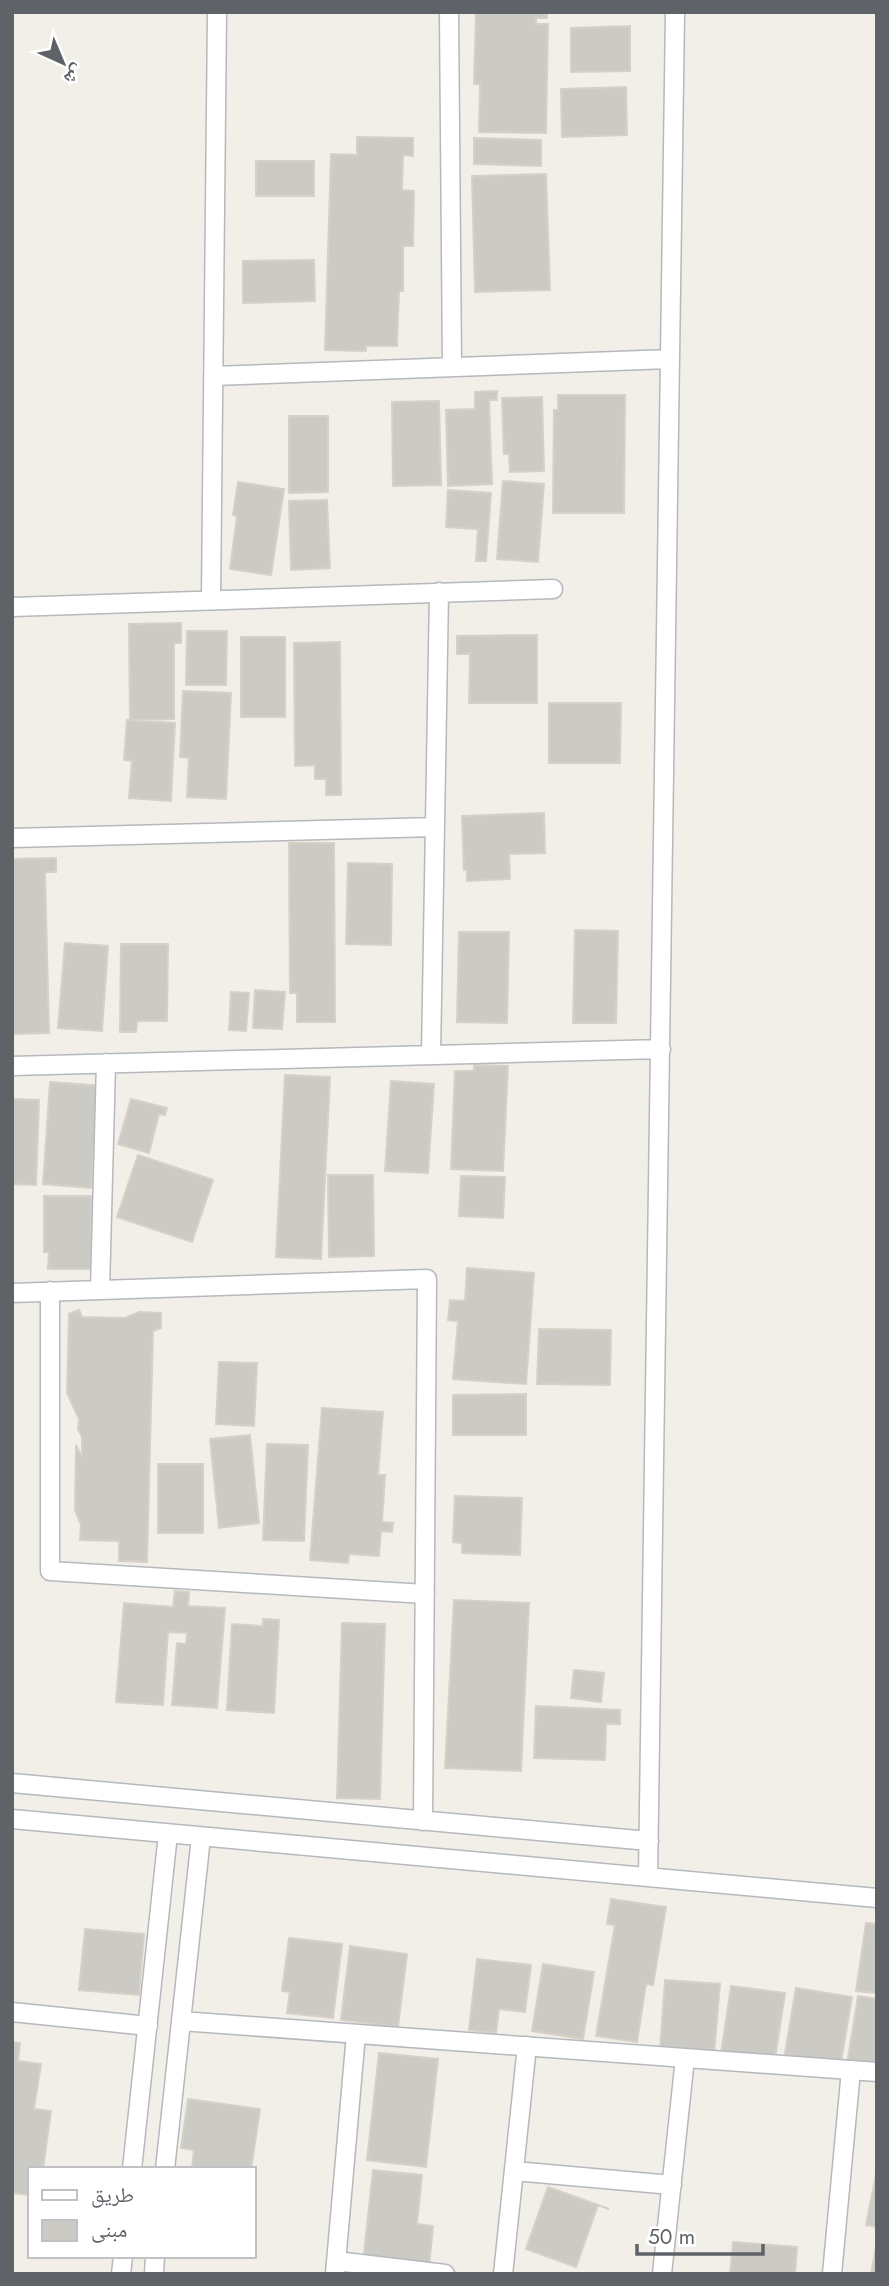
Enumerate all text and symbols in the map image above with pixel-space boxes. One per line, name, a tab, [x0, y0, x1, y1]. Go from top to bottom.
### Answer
north arrow	[28, 28, 98, 98]
text: ش	[58, 58, 91, 92]
legend	[28, 2167, 256, 2258]
text: طريق	[91, 2180, 134, 2210]
scale bar	[637, 2212, 763, 2256]
text: مبنى	[91, 2215, 127, 2245]
text: 50 m	[648, 2222, 695, 2252]

